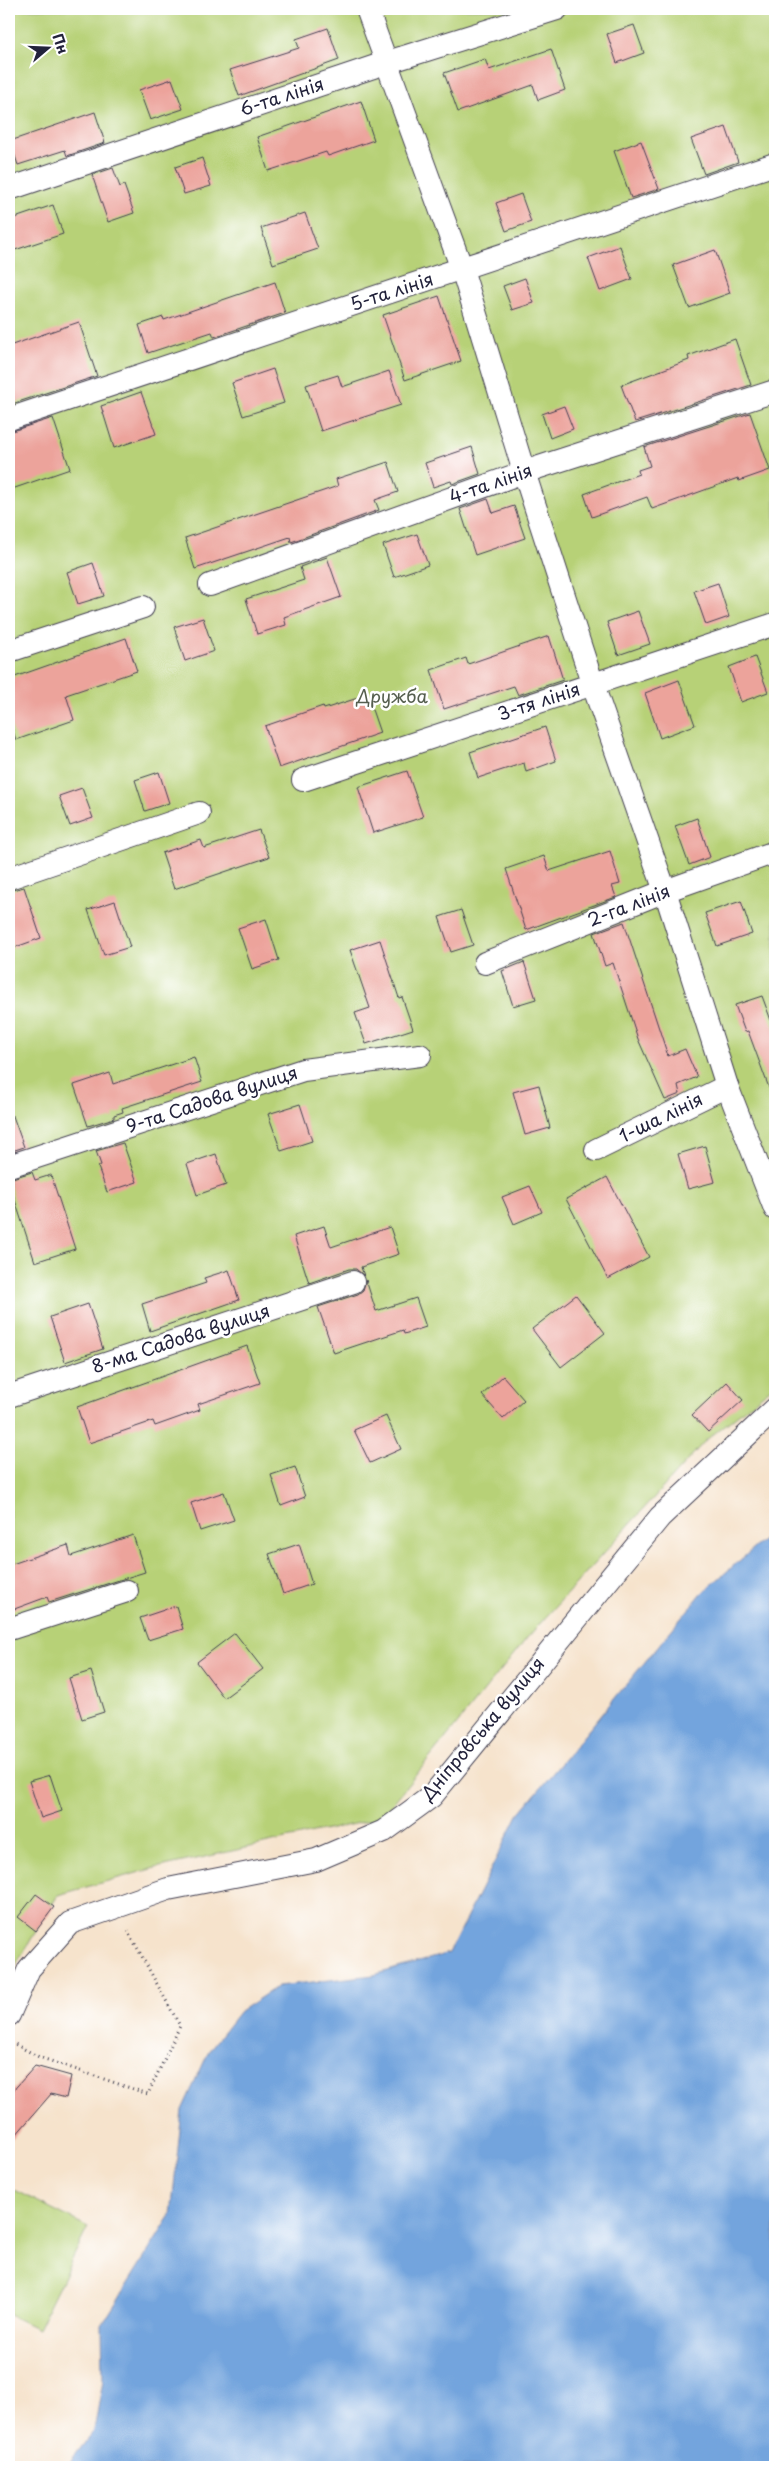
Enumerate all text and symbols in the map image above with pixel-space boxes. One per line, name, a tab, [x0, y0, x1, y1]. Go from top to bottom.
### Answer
north arrow	[22, 22, 72, 72]
text: Пн	[48, 31, 74, 57]
street label: 6-та лінія	[236, 69, 327, 122]
street label: 5-та лінія	[346, 264, 437, 317]
street label: 4-та лінія	[445, 456, 536, 509]
street label: 3-тя лінія	[494, 675, 583, 727]
park label: Дружба	[355, 682, 428, 709]
street label: 2-га лінія	[583, 876, 674, 933]
street label: 9-та Садова вулиця	[122, 1058, 301, 1139]
street label: 1-ша лінія	[614, 1085, 707, 1149]
street label: 8-ма Садова вулиця	[88, 1296, 273, 1379]
street label: Дніпровська вулиця	[413, 1650, 550, 1806]

